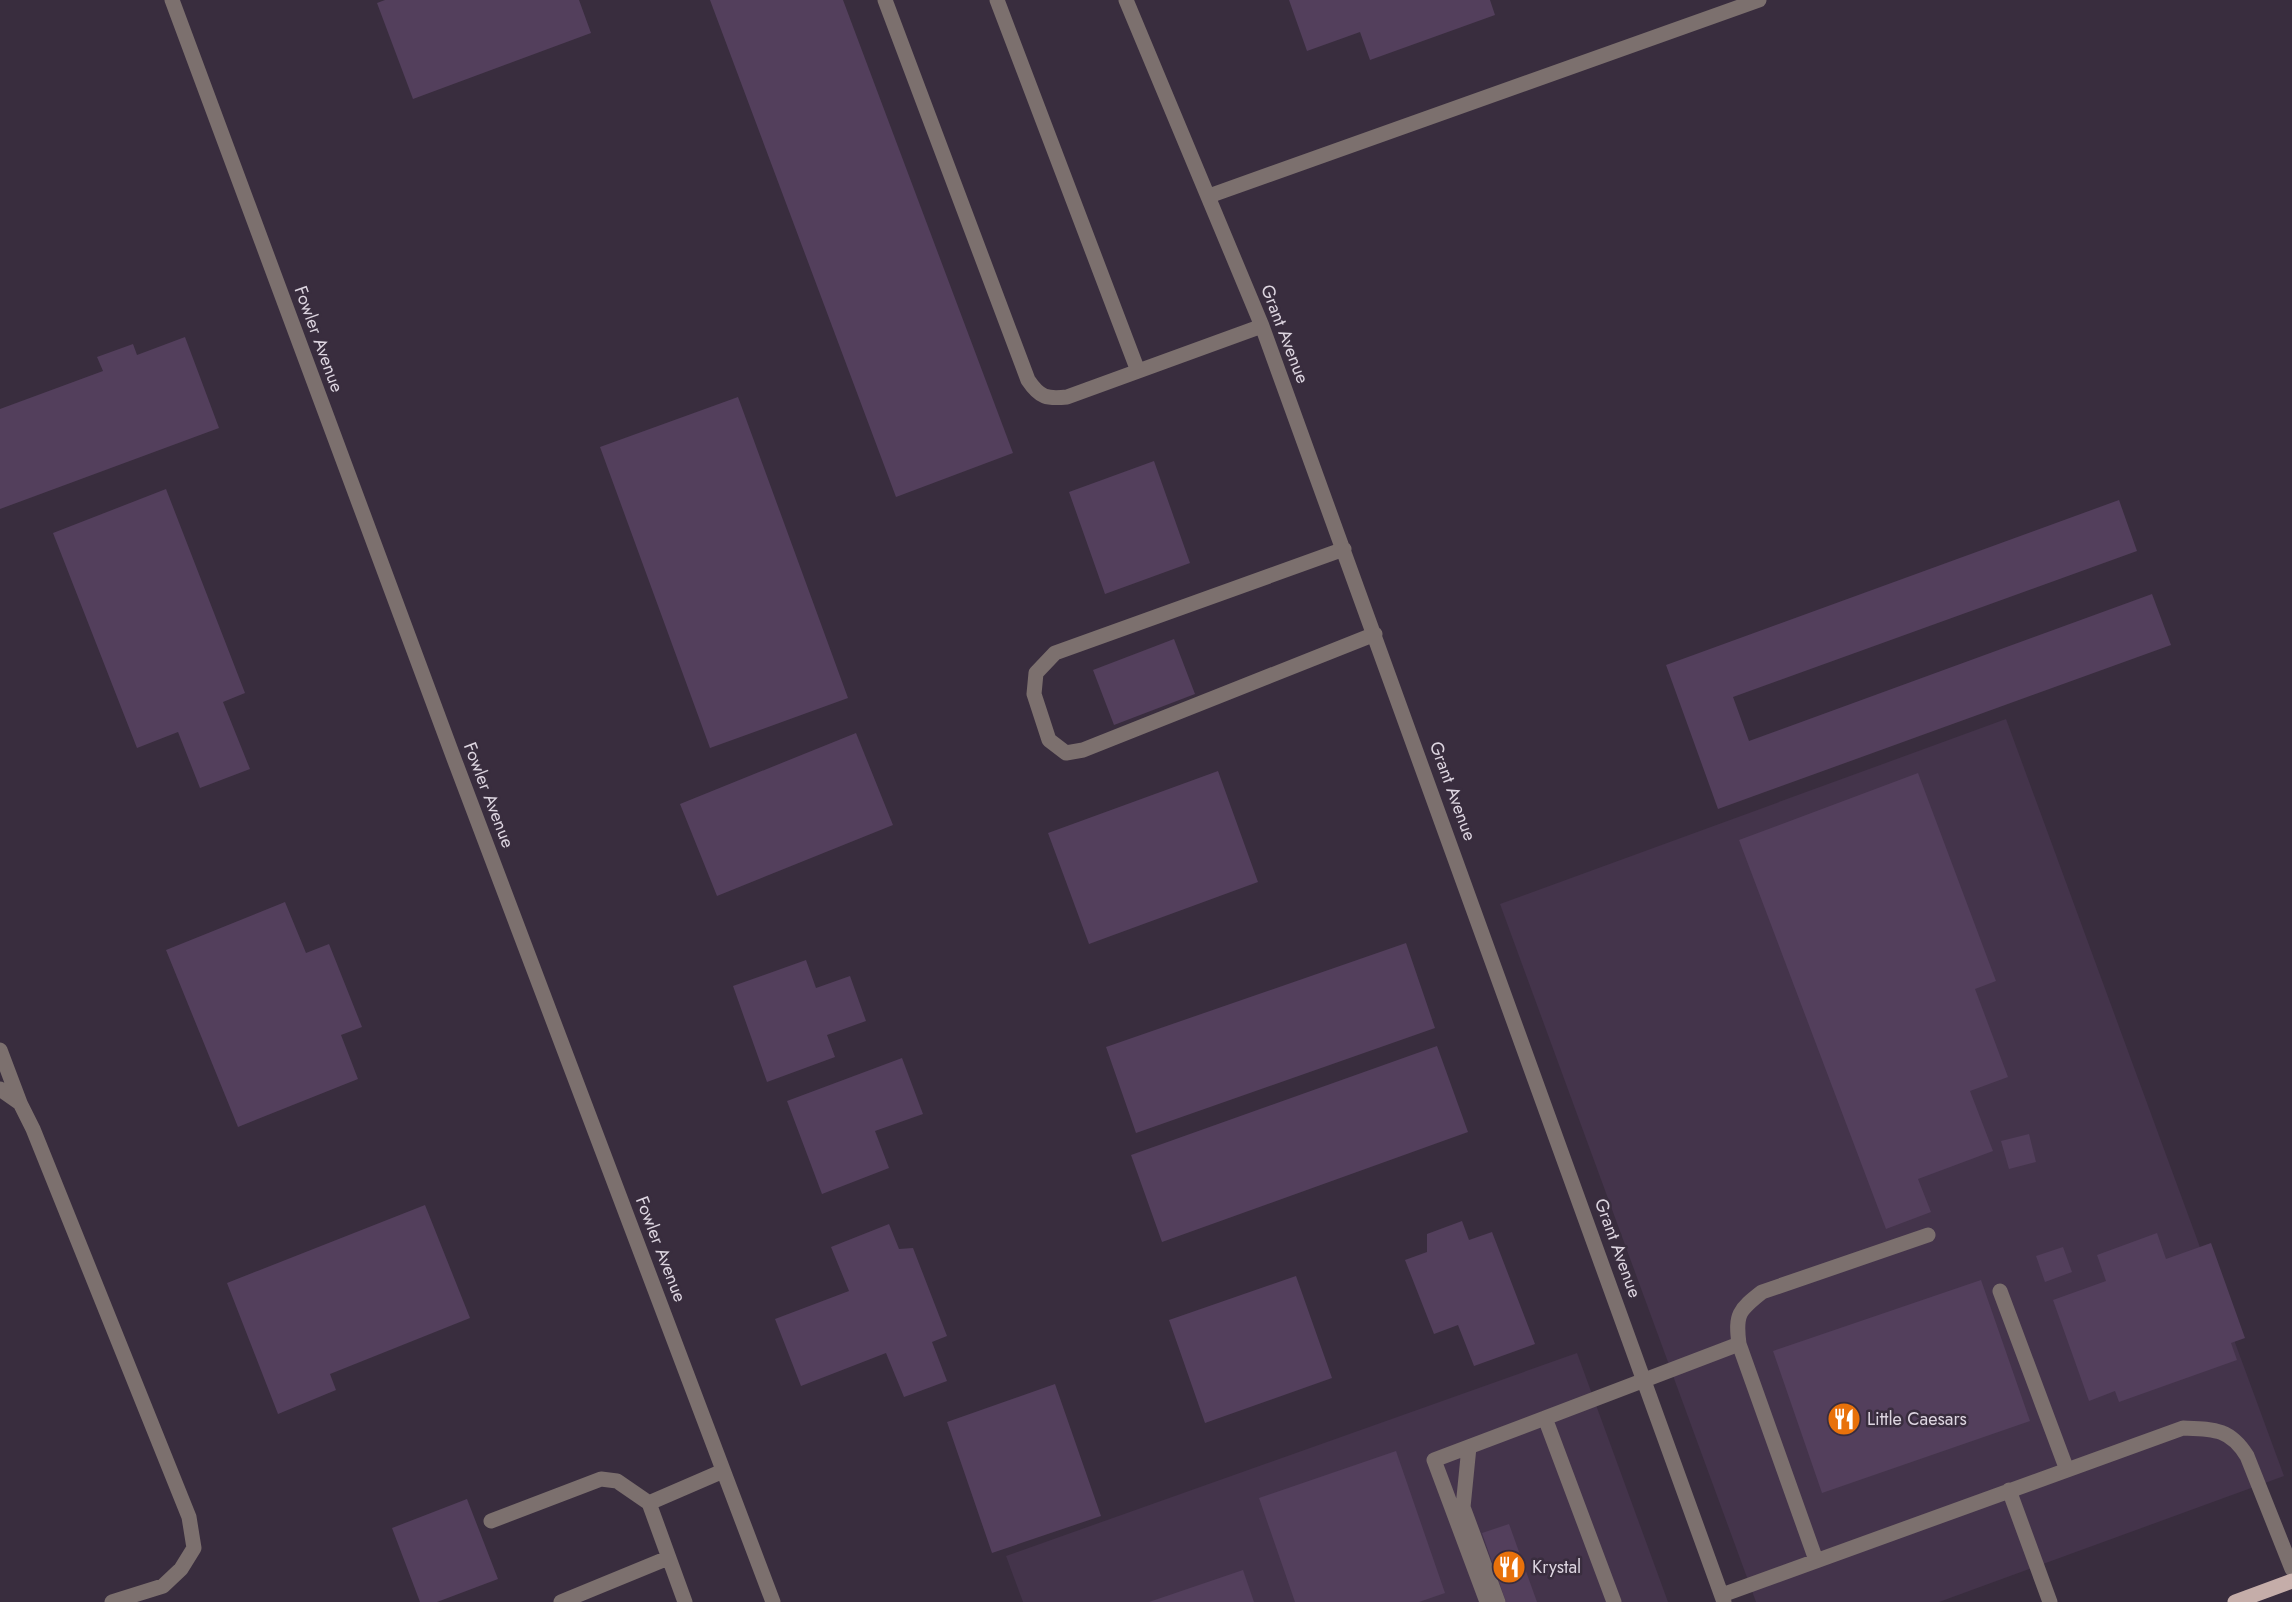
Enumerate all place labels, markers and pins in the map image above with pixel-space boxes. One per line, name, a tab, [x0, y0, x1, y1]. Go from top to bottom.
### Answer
restaurant icon: Little Caesars	[1826, 1401, 1862, 1437]
place label: Little Caesars	[1867, 1406, 1967, 1432]
restaurant icon: Krystal	[1491, 1549, 1527, 1585]
place label: Krystal	[1532, 1554, 1581, 1580]

